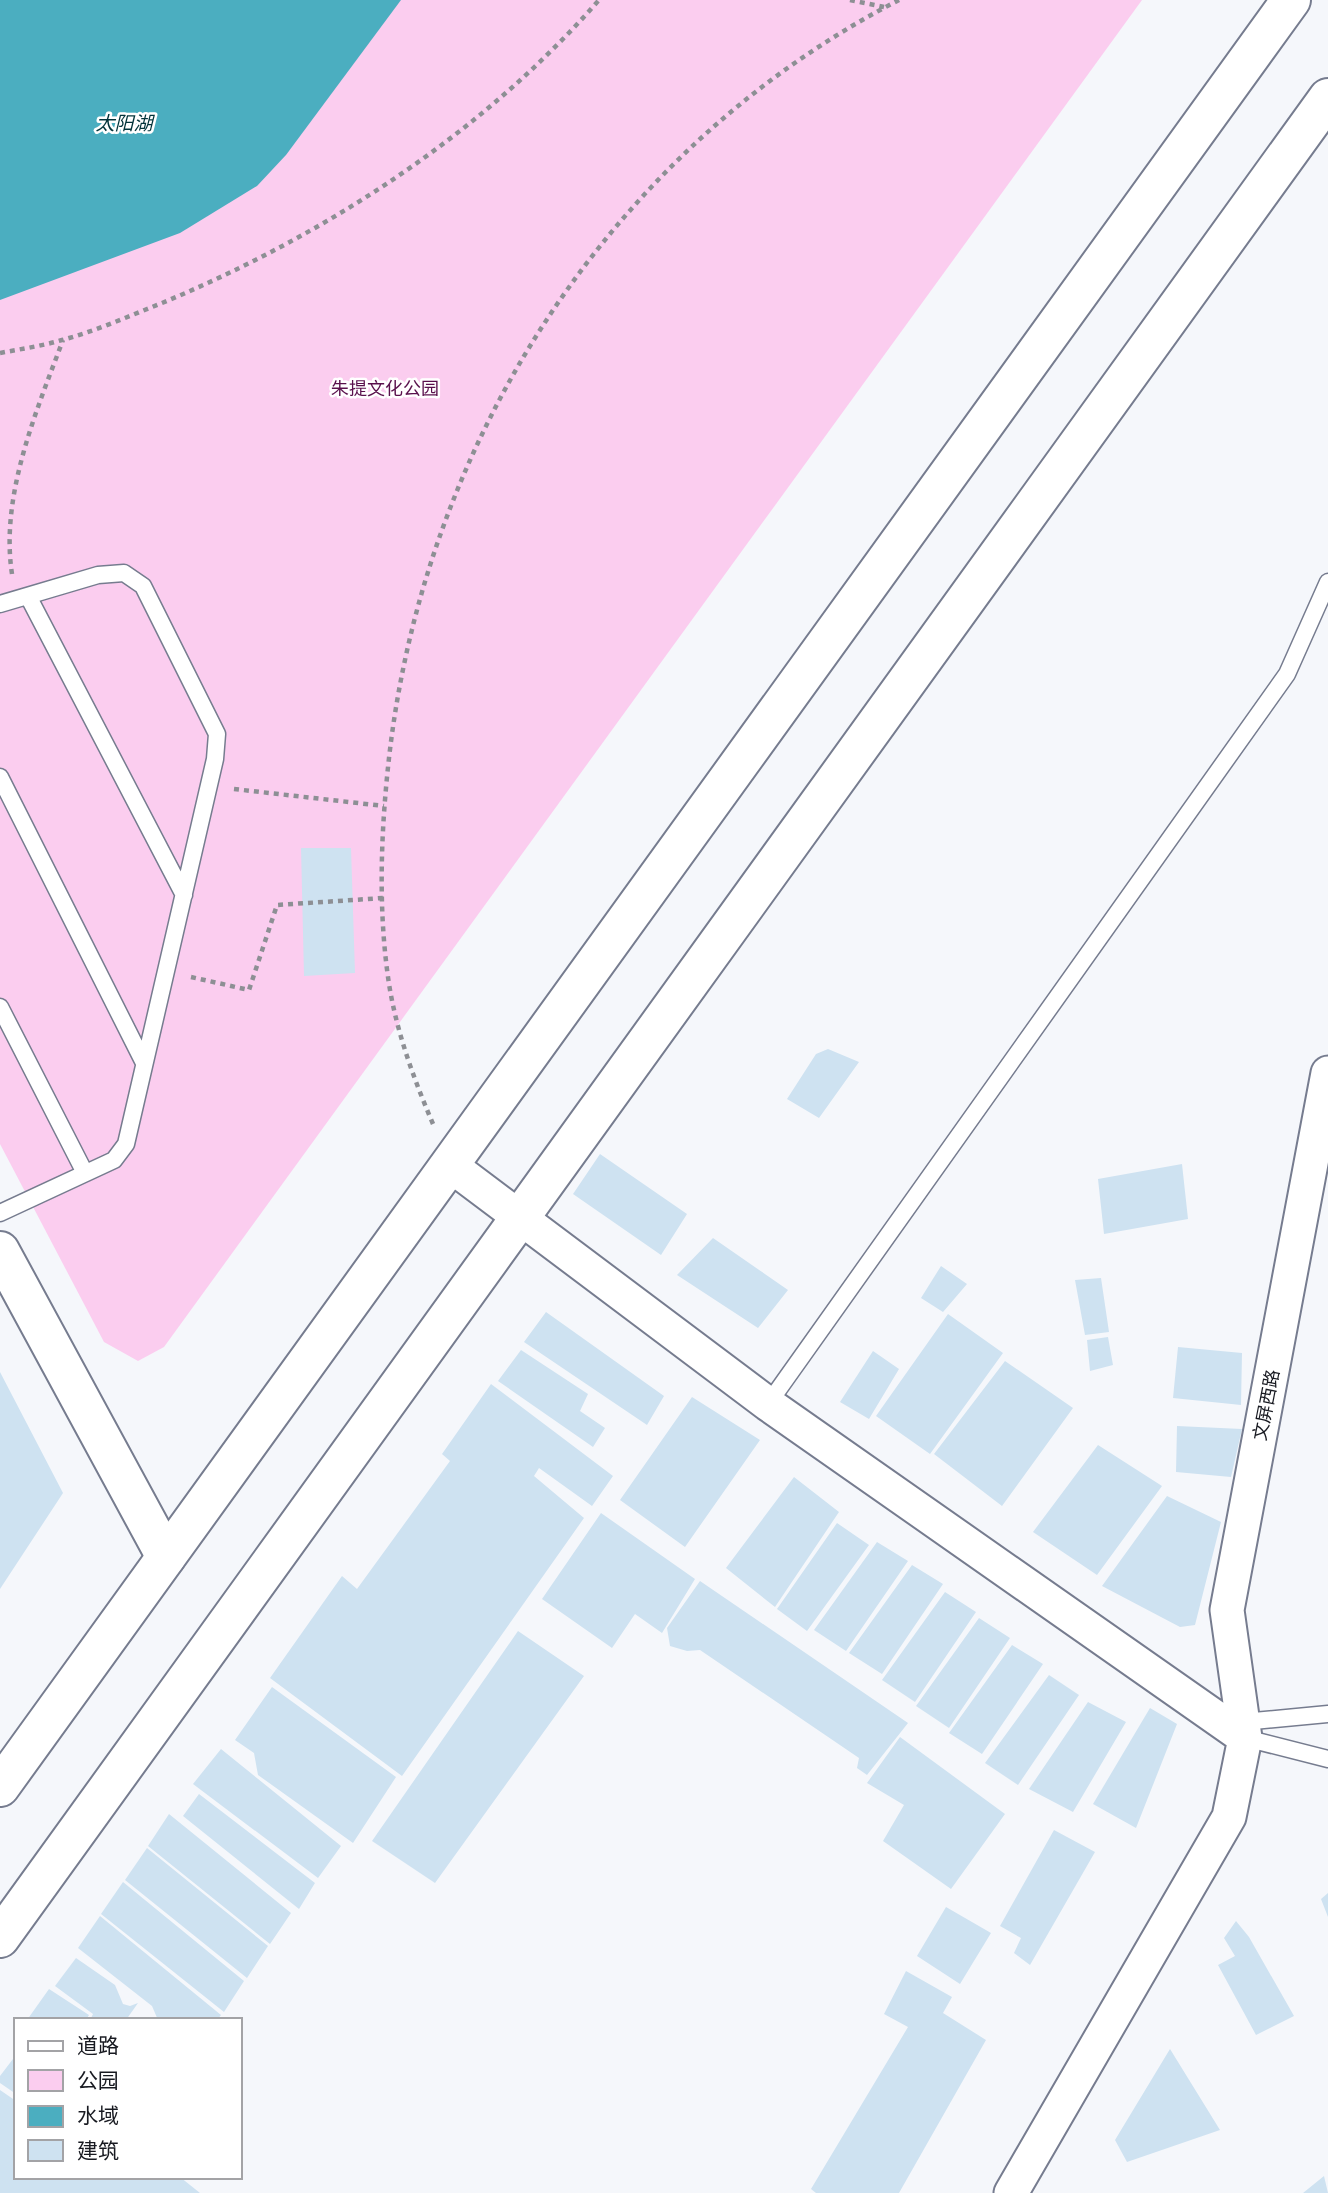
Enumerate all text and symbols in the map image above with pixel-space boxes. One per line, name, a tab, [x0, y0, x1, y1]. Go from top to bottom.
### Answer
water label: 太阳湖	[95, 111, 155, 135]
park label: 朱提文化公园	[331, 377, 439, 400]
street label: 文屏西路	[1248, 1367, 1284, 1443]
legend	[14, 2018, 242, 2179]
text: 道路	[77, 2032, 119, 2058]
text: 公园	[77, 2067, 119, 2093]
text: 水域	[77, 2102, 119, 2128]
text: 建筑	[77, 2137, 119, 2163]

